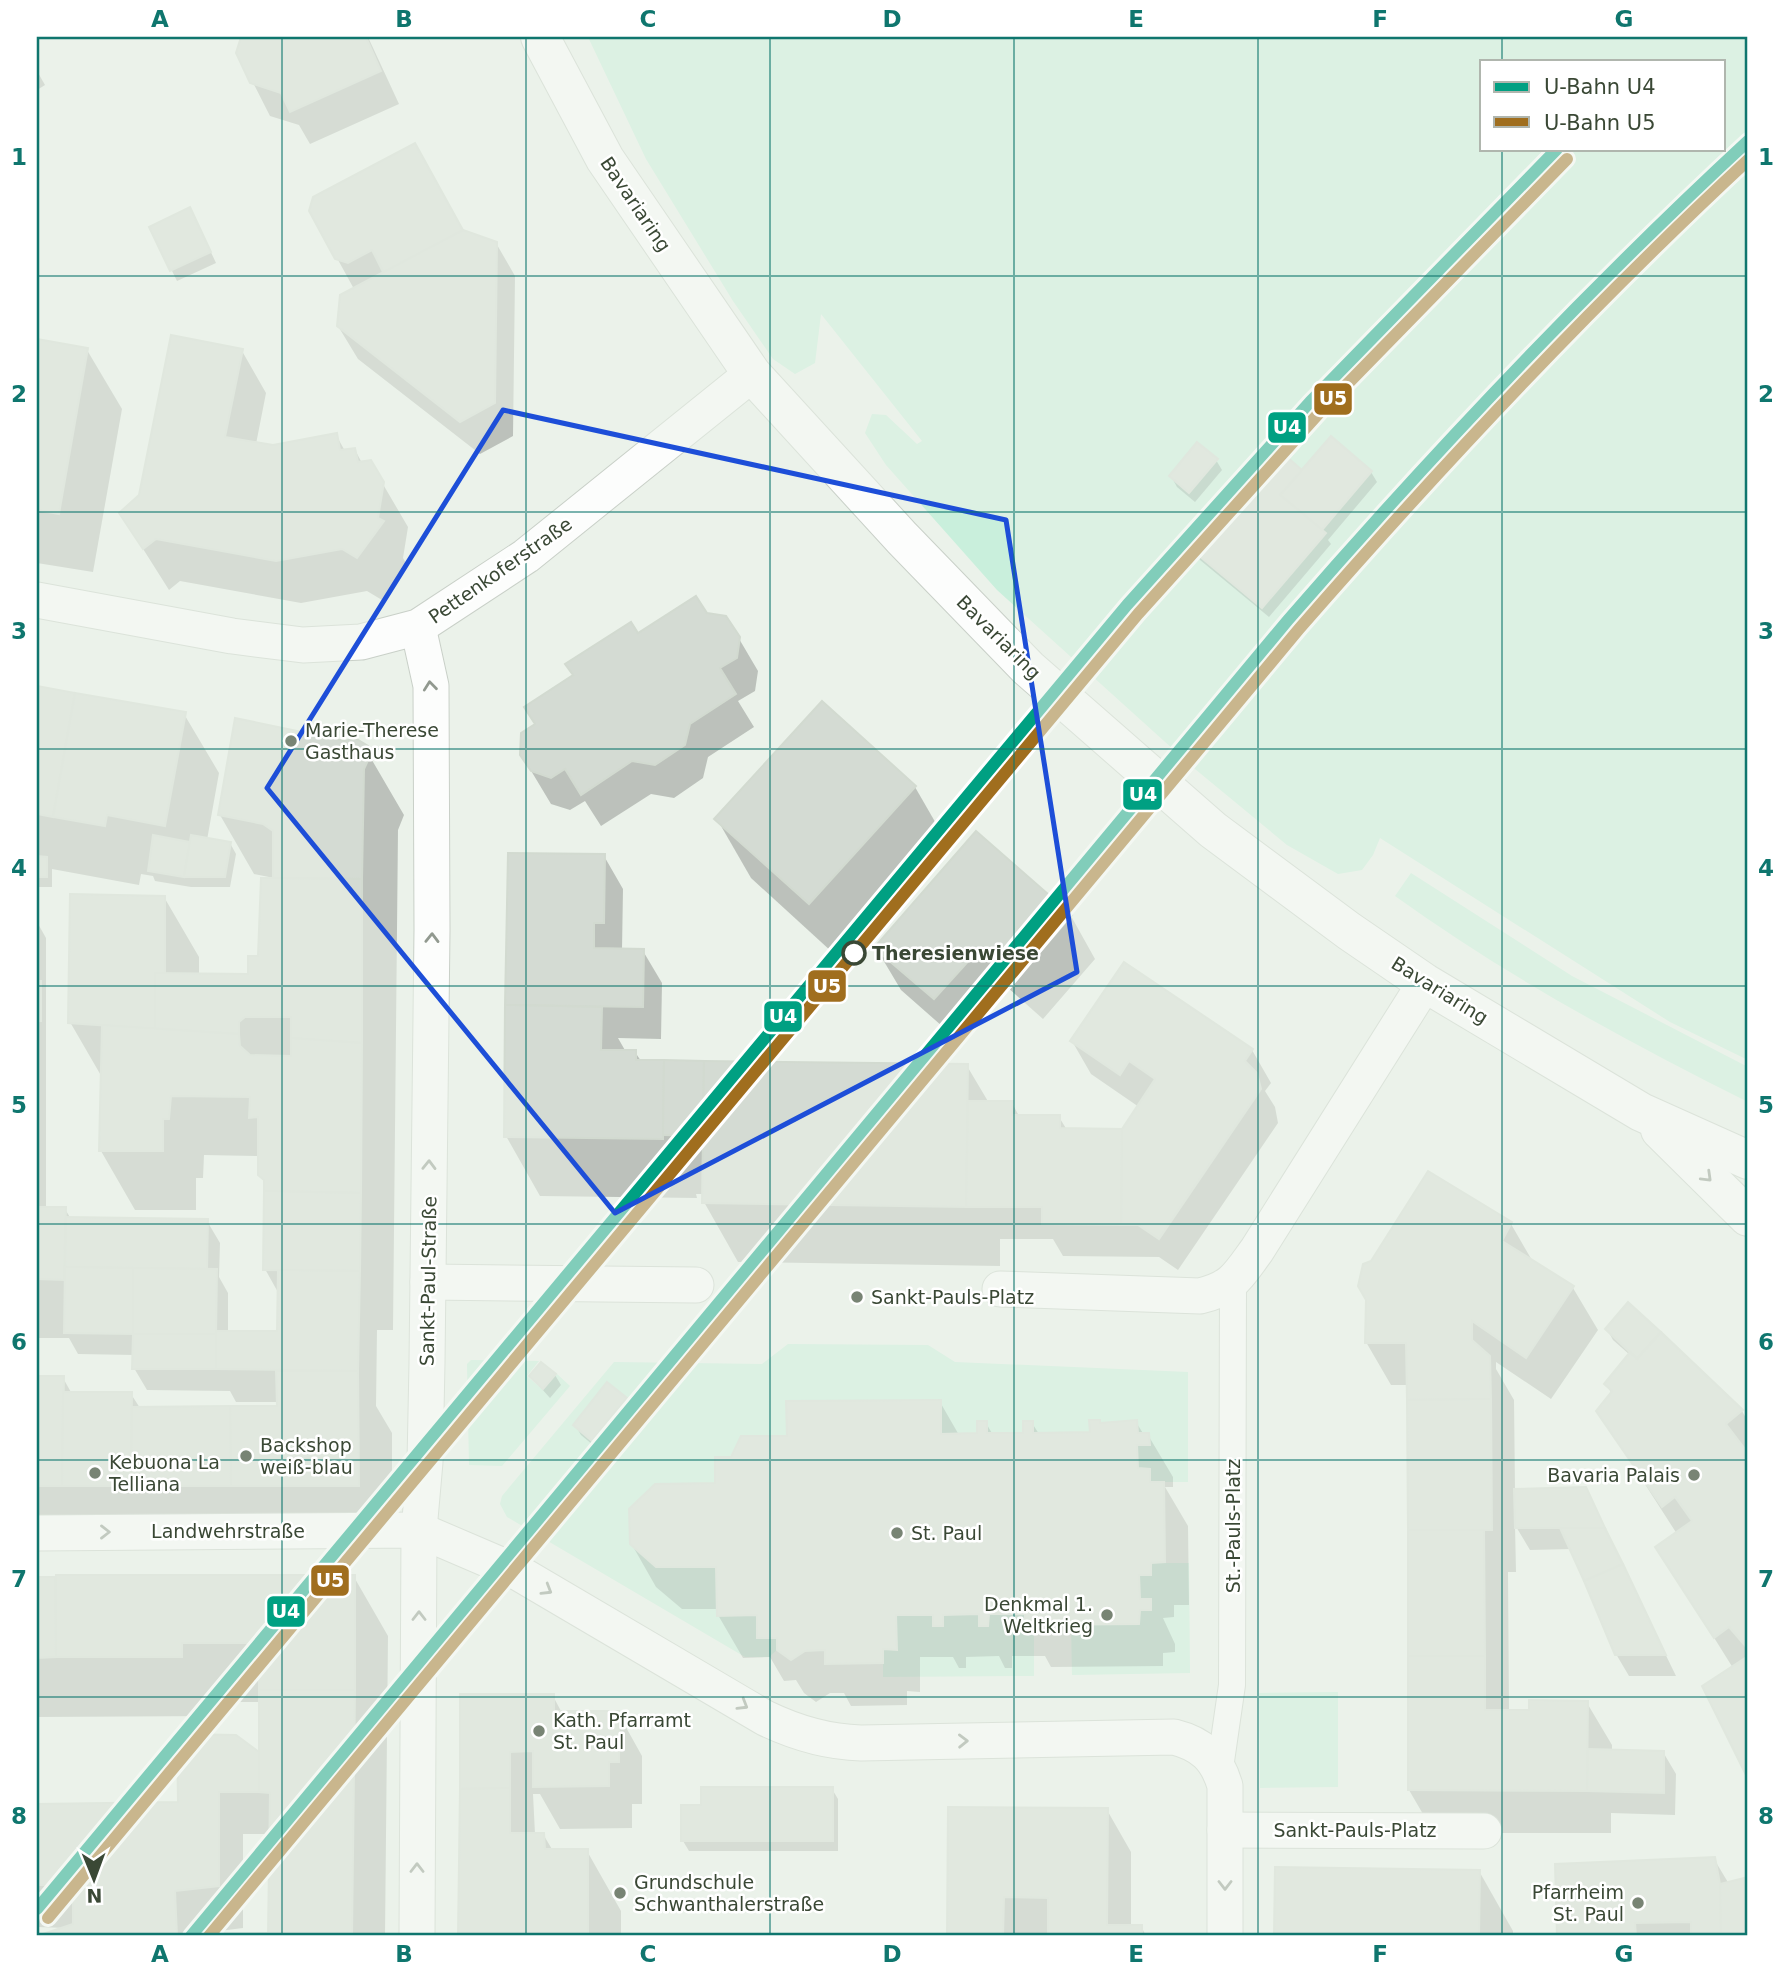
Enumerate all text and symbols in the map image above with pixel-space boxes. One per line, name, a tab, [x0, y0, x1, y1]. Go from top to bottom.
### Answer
text: A	[151, 6, 169, 32]
text: B	[395, 6, 413, 32]
text: C	[640, 6, 656, 32]
text: D	[882, 6, 902, 32]
text: E	[1128, 6, 1144, 32]
text: F	[1372, 6, 1388, 32]
text: G	[1615, 6, 1633, 32]
legend	[1480, 60, 1726, 150]
text: U-Bahn U4	[1544, 75, 1656, 99]
text: U-Bahn U5	[1544, 111, 1656, 135]
text: 1	[11, 144, 27, 170]
text: 1	[1758, 144, 1774, 170]
street label: Bavariaring	[596, 152, 676, 256]
text: 2	[11, 381, 27, 407]
text: 2	[1758, 381, 1774, 407]
line badge: U5	[1313, 382, 1353, 416]
text: U5	[1319, 387, 1347, 409]
line badge: U4	[1267, 411, 1307, 444]
text: U4	[1273, 416, 1301, 438]
street label: Pettenkoferstraße	[424, 512, 576, 628]
street label: Bavariaring	[953, 591, 1045, 683]
text: 3	[11, 618, 27, 644]
text: 3	[1758, 618, 1774, 644]
one-way arrow	[423, 680, 438, 691]
place label: Marie-Therese Gasthaus	[305, 719, 439, 763]
marker: Marie-Therese Gasthaus	[283, 733, 299, 749]
line badge: U4	[1122, 778, 1163, 811]
text: U4	[1129, 783, 1157, 805]
text: 4	[11, 855, 27, 881]
text: 4	[1758, 855, 1774, 881]
one-way arrow	[424, 932, 440, 942]
marker: Theresienwiese	[842, 941, 866, 965]
place label: Theresienwiese	[872, 942, 1039, 964]
street label: Bavariaring	[1388, 952, 1492, 1028]
line badge: U5	[807, 969, 847, 1003]
text: U5	[813, 975, 841, 997]
line badge: U4	[763, 1000, 803, 1033]
text: U4	[769, 1005, 797, 1027]
text: 5	[11, 1092, 27, 1118]
text: 5	[1758, 1092, 1774, 1118]
one-way arrow	[421, 1159, 437, 1170]
one-way arrow	[1699, 1168, 1712, 1181]
street label: Sankt-Paul-Straße	[416, 1196, 440, 1366]
place label: Sankt-Pauls-Platz	[871, 1286, 1034, 1308]
marker: Sankt-Pauls-Platz	[849, 1289, 865, 1305]
text: 6	[11, 1329, 27, 1355]
text: 6	[1758, 1329, 1774, 1355]
place label: Backshop weiß-blau	[260, 1434, 353, 1478]
marker: Backshop weiß-blau	[238, 1448, 254, 1464]
place label: Kebuona La Telliana	[108, 1451, 220, 1495]
street label: St.-Pauls-Platz	[1222, 1459, 1244, 1593]
place label: Bavaria Palais	[1547, 1464, 1680, 1486]
marker: Kebuona La Telliana	[87, 1465, 103, 1481]
marker: Bavaria Palais	[1686, 1467, 1702, 1483]
street label: Landwehrstraße	[151, 1520, 305, 1542]
place label: St. Paul	[911, 1522, 982, 1544]
one-way arrow	[100, 1524, 111, 1540]
marker: St. Paul	[889, 1525, 905, 1541]
line badge: U5	[310, 1564, 350, 1597]
text: 7	[11, 1566, 27, 1592]
text: 7	[1758, 1566, 1774, 1592]
text: U5	[316, 1569, 344, 1591]
one-way arrow	[540, 1582, 553, 1595]
place label: Denkmal 1. Weltkrieg	[984, 1593, 1093, 1637]
line badge: U4	[266, 1595, 306, 1628]
text: U4	[272, 1600, 300, 1622]
marker: Denkmal 1. Weltkrieg	[1099, 1607, 1115, 1623]
one-way arrow	[411, 1610, 427, 1621]
one-way arrow	[736, 1697, 749, 1710]
place label: Kath. Pfarramt St. Paul	[553, 1709, 691, 1753]
marker: Kath. Pfarramt St. Paul	[531, 1723, 547, 1739]
one-way arrow	[958, 1733, 969, 1749]
text: 8	[11, 1803, 27, 1829]
text: 8	[1758, 1803, 1774, 1829]
street label: Sankt-Pauls-Platz	[1273, 1819, 1437, 1841]
north arrow	[60, 1843, 130, 1913]
one-way arrow	[409, 1862, 425, 1873]
place label: Grundschule Schwanthalerstraße	[634, 1871, 824, 1915]
one-way arrow	[1217, 1880, 1233, 1890]
place label: Pfarrheim St. Paul	[1532, 1881, 1624, 1925]
text: N	[86, 1885, 102, 1907]
marker: Grundschule Schwanthalerstraße	[612, 1885, 628, 1901]
marker: Pfarrheim St. Paul	[1630, 1895, 1646, 1911]
text: A	[151, 1941, 169, 1967]
text: B	[395, 1941, 413, 1967]
text: C	[640, 1941, 656, 1967]
text: D	[882, 1941, 902, 1967]
text: E	[1128, 1941, 1144, 1967]
text: F	[1372, 1941, 1388, 1967]
text: G	[1615, 1941, 1633, 1967]

